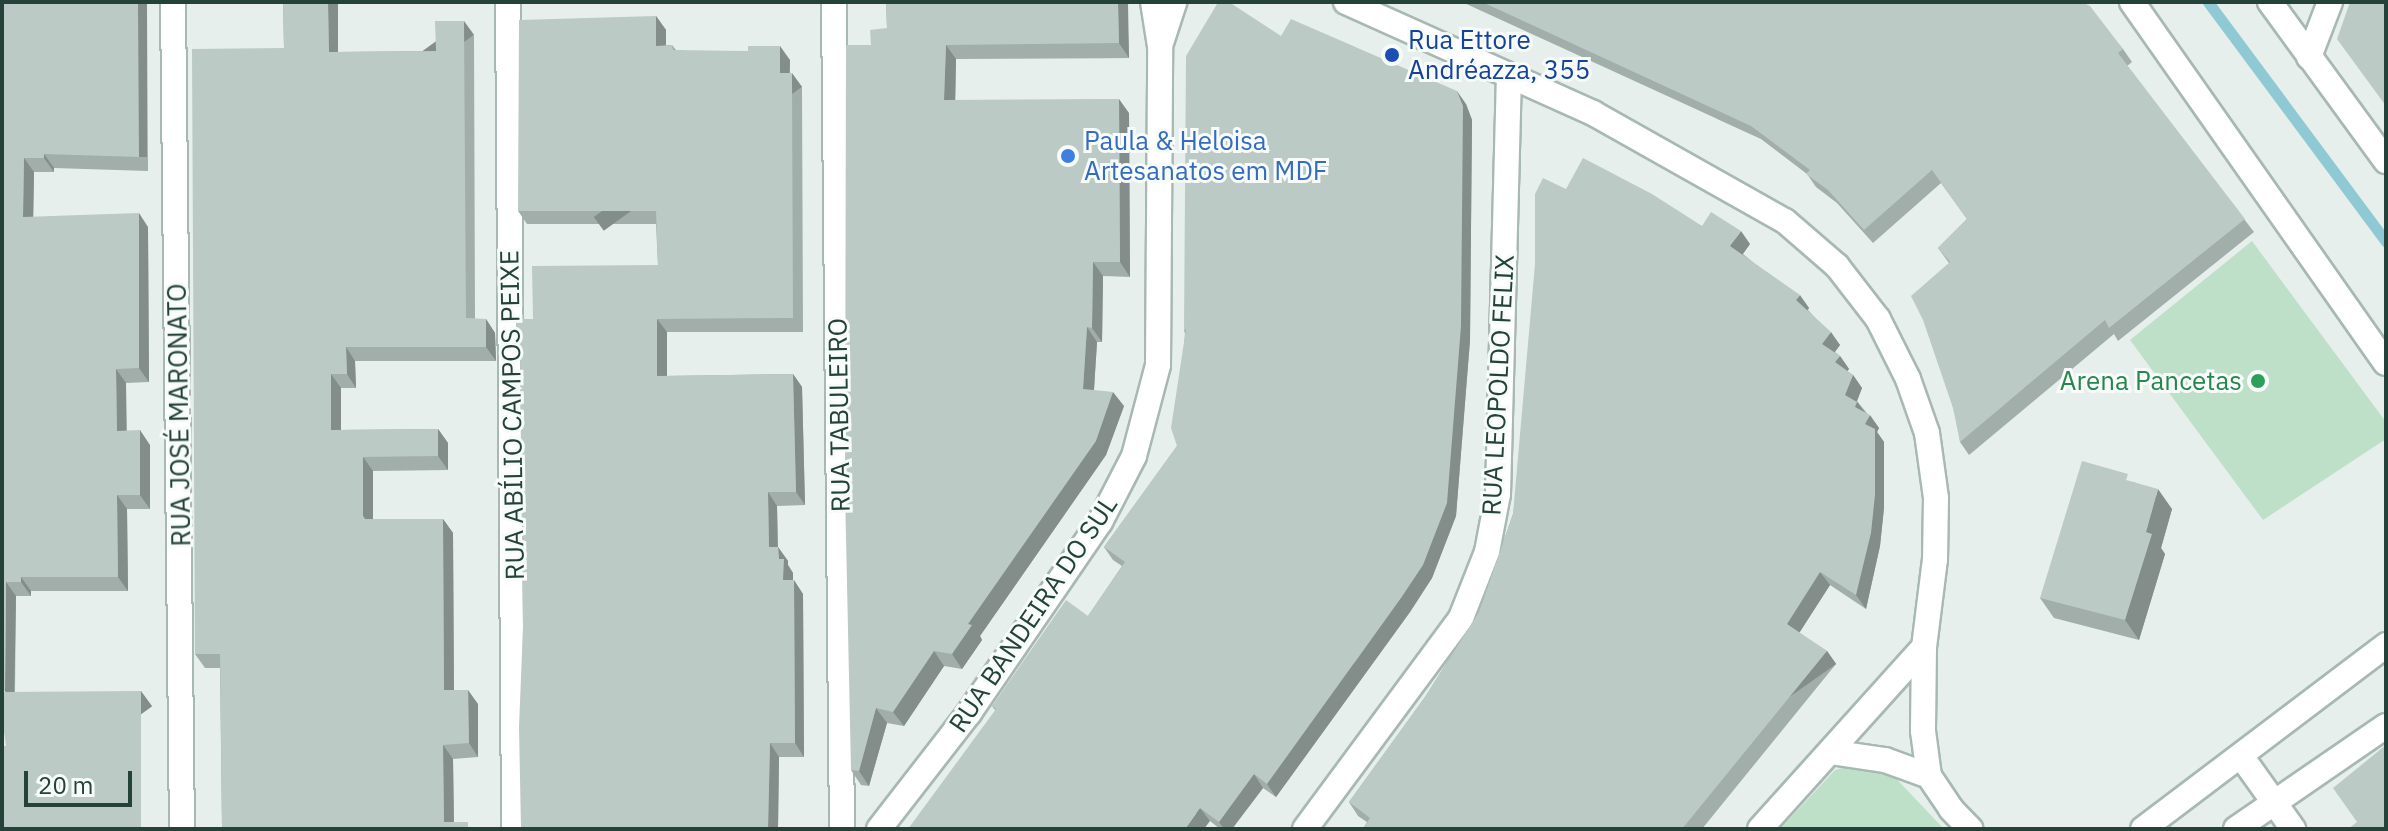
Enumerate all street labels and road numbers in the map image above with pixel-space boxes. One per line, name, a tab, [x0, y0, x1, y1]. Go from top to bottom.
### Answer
street label: RUA ABÍLIO CAMPOS PEIXE	[494, 250, 530, 580]
street label: RUA LEOPOLDO FELIX	[1476, 254, 1520, 516]
street label: RUA JOSÉ MARONATO	[161, 283, 197, 547]
street label: RUA TABULEIRO	[822, 318, 856, 512]
street label: RUA BANDEIRA DO SUL	[942, 490, 1124, 738]

